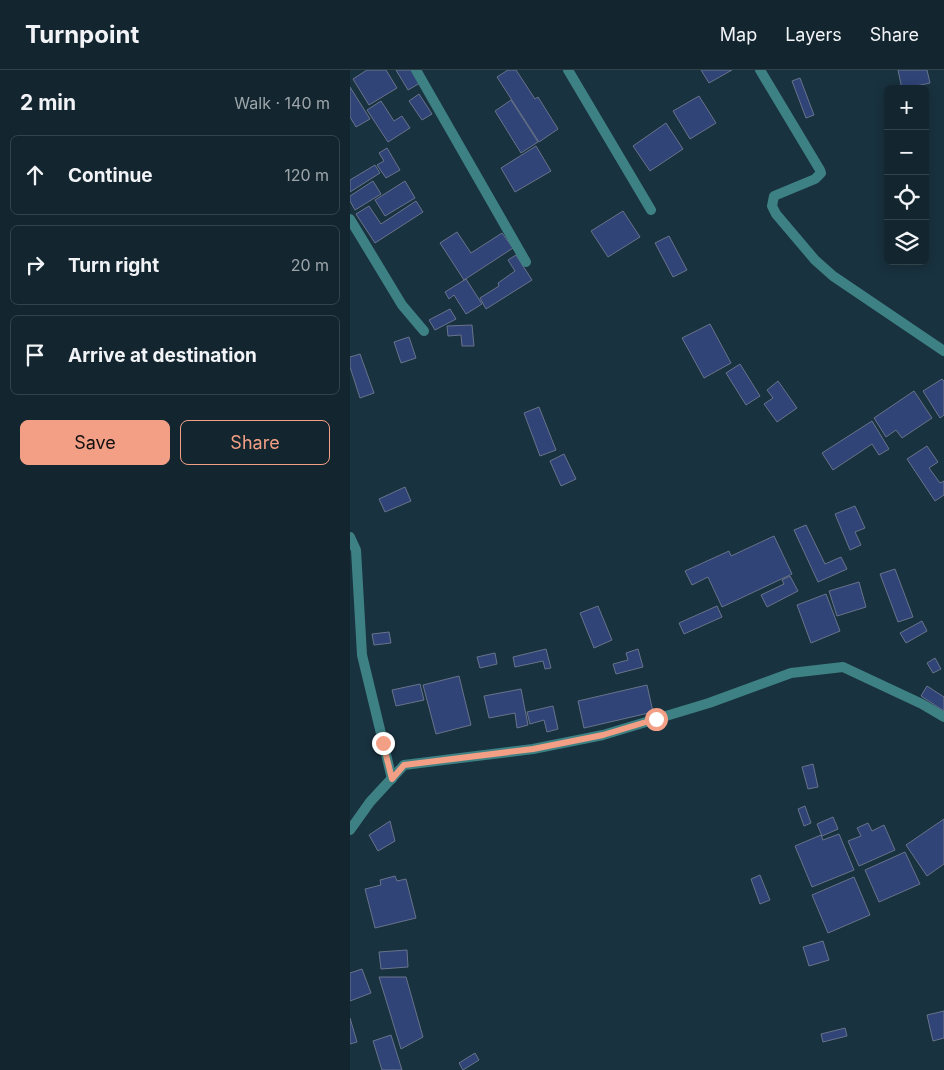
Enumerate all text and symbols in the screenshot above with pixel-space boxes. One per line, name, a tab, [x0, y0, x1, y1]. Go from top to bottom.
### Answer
text: Turnpoint	[25, 20, 139, 49]
text: Map	[720, 24, 757, 45]
text: Layers	[785, 24, 842, 45]
text: Share	[870, 24, 919, 45]
map controls	[884, 85, 929, 265]
button: +	[884, 85, 929, 130]
text: 2 min	[20, 90, 76, 115]
text: Walk · 140 m	[234, 93, 330, 113]
button: −	[884, 130, 929, 175]
icon: ahead	[21, 161, 49, 189]
text: Continue	[68, 164, 153, 187]
text: 120 m	[284, 165, 329, 185]
button: locate	[884, 175, 929, 220]
button: layers	[884, 220, 929, 265]
icon: right	[21, 251, 49, 279]
text: Turn right	[68, 254, 159, 277]
text: 20 m	[291, 255, 329, 275]
icon: arrive	[21, 341, 49, 369]
text: Arrive at destination	[68, 344, 257, 367]
button: Save	[20, 420, 170, 465]
button: Share	[180, 420, 330, 465]
route start	[645, 708, 668, 731]
route end	[372, 732, 395, 755]

